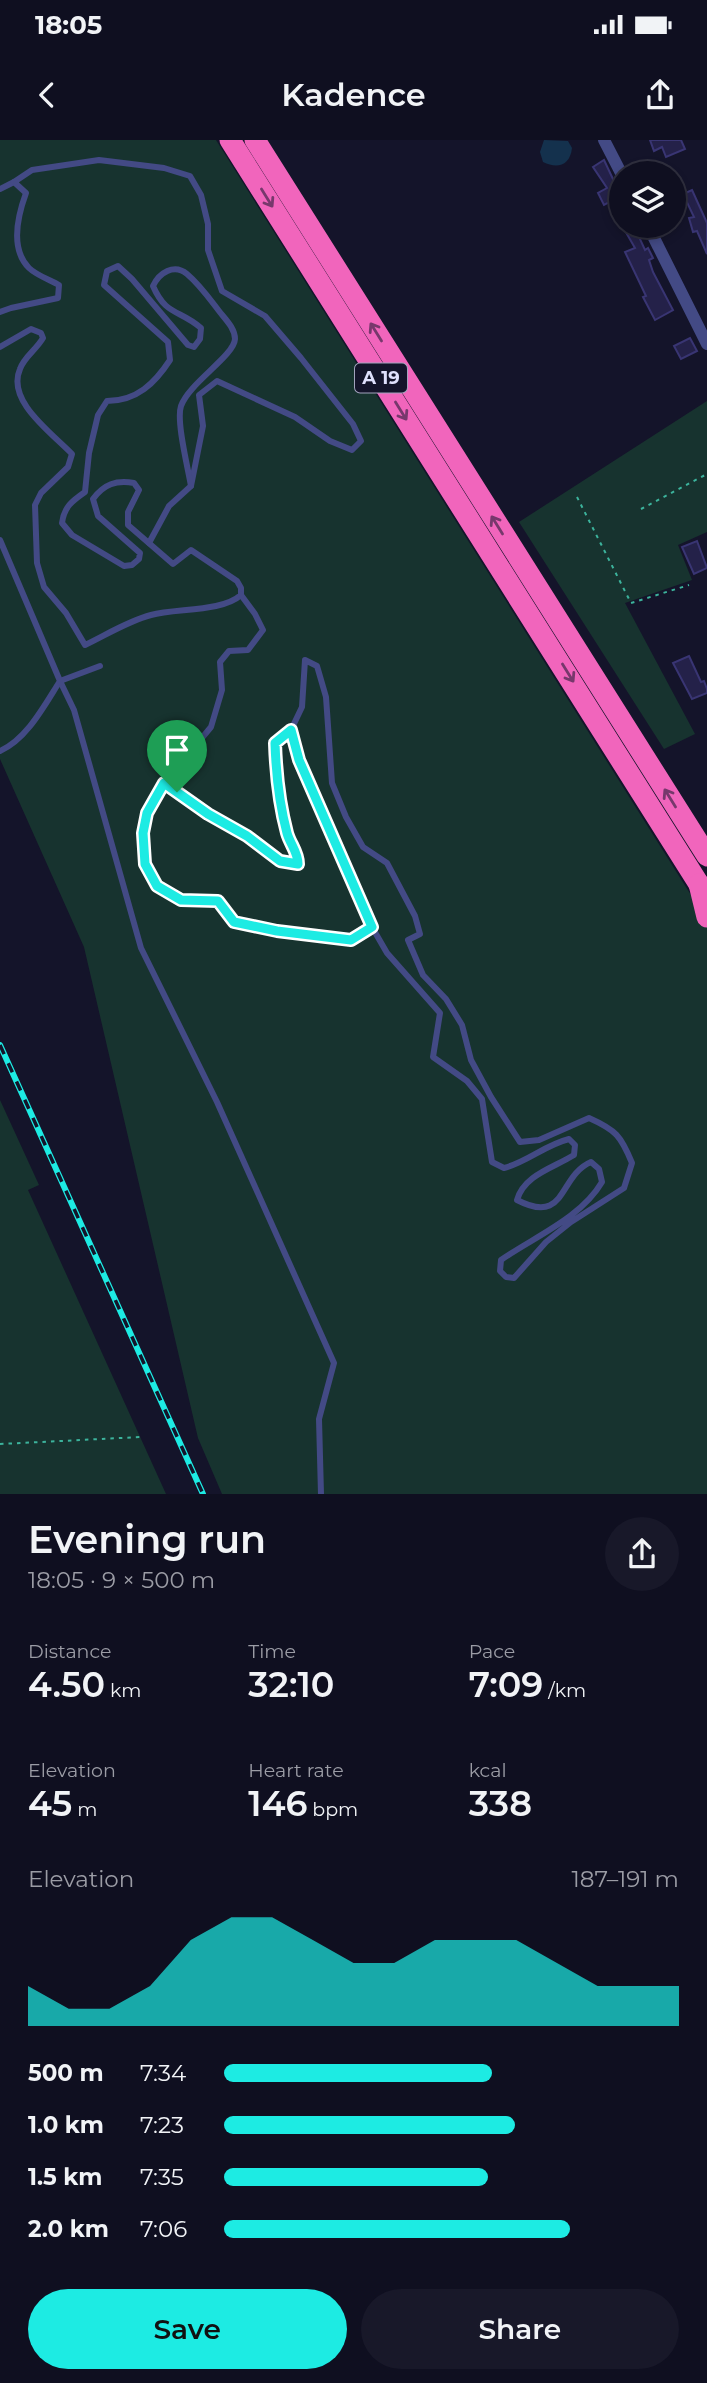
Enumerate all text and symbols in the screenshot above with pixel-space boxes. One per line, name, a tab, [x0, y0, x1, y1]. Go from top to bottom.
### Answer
text: 18:05	[35, 9, 102, 41]
text: Kadence	[281, 75, 426, 114]
icon: back	[28, 76, 66, 114]
icon: share	[641, 76, 679, 114]
map controls	[609, 161, 686, 238]
button: layers	[609, 161, 686, 238]
one-way arrow	[260, 187, 274, 207]
one-way arrow	[368, 323, 382, 343]
road number: A 19	[355, 364, 407, 392]
one-way arrow	[395, 400, 409, 420]
one-way arrow	[490, 515, 504, 535]
one-way arrow	[561, 663, 575, 683]
pin	[147, 720, 207, 792]
icon: arrive	[158, 731, 196, 769]
one-way arrow	[663, 789, 678, 808]
text: Evening run	[28, 1516, 266, 1563]
button: share	[605, 1517, 679, 1591]
text: 18:05 · 9 × 500 m	[28, 1566, 215, 1594]
text: Distance	[28, 1640, 111, 1663]
text: Time	[248, 1640, 296, 1663]
text: Pace	[469, 1640, 515, 1663]
text: 4.50	[28, 1663, 105, 1706]
text: 32:10	[248, 1663, 334, 1706]
text: 7:09	[469, 1663, 543, 1706]
text: km	[105, 1679, 141, 1702]
text: /km	[543, 1679, 586, 1702]
text: Elevation	[28, 1759, 116, 1782]
text: Heart rate	[248, 1759, 344, 1782]
text: kcal	[469, 1759, 507, 1782]
text: 45	[28, 1782, 72, 1825]
text: 146	[248, 1782, 307, 1825]
text: 338	[469, 1782, 532, 1825]
text: m	[72, 1798, 97, 1821]
text: bpm	[307, 1798, 358, 1821]
text: Elevation	[28, 1865, 134, 1893]
text: 187–191 m	[571, 1865, 679, 1893]
text: 500 m	[28, 2059, 104, 2087]
text: 7:34	[140, 2059, 186, 2087]
text: 1.0 km	[28, 2111, 104, 2139]
text: 7:23	[140, 2111, 184, 2139]
text: 1.5 km	[28, 2163, 102, 2191]
text: 7:35	[140, 2163, 184, 2191]
text: 2.0 km	[28, 2215, 109, 2243]
text: 7:06	[140, 2215, 187, 2243]
button: Save	[28, 2289, 347, 2369]
button: Share	[361, 2289, 679, 2369]

